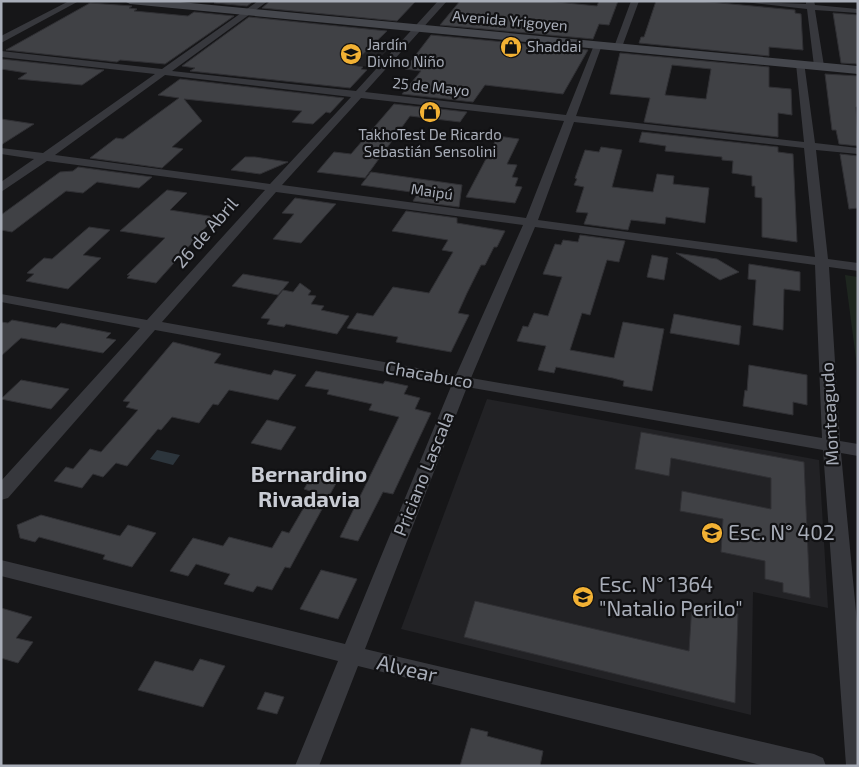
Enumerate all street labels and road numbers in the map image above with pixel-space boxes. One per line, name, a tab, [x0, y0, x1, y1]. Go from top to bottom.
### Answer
street label: Avenida Yrigoyen	[452, 6, 569, 34]
street label: 25 de Mayo	[392, 73, 471, 99]
street label: Maipú	[410, 179, 454, 203]
street label: 26 de Abril	[169, 192, 242, 272]
street label: Chacabuco	[384, 355, 475, 393]
street label: Monteagudo	[815, 362, 843, 466]
street label: Priciano Lascala	[388, 408, 458, 539]
street label: Alvear	[375, 648, 440, 687]

